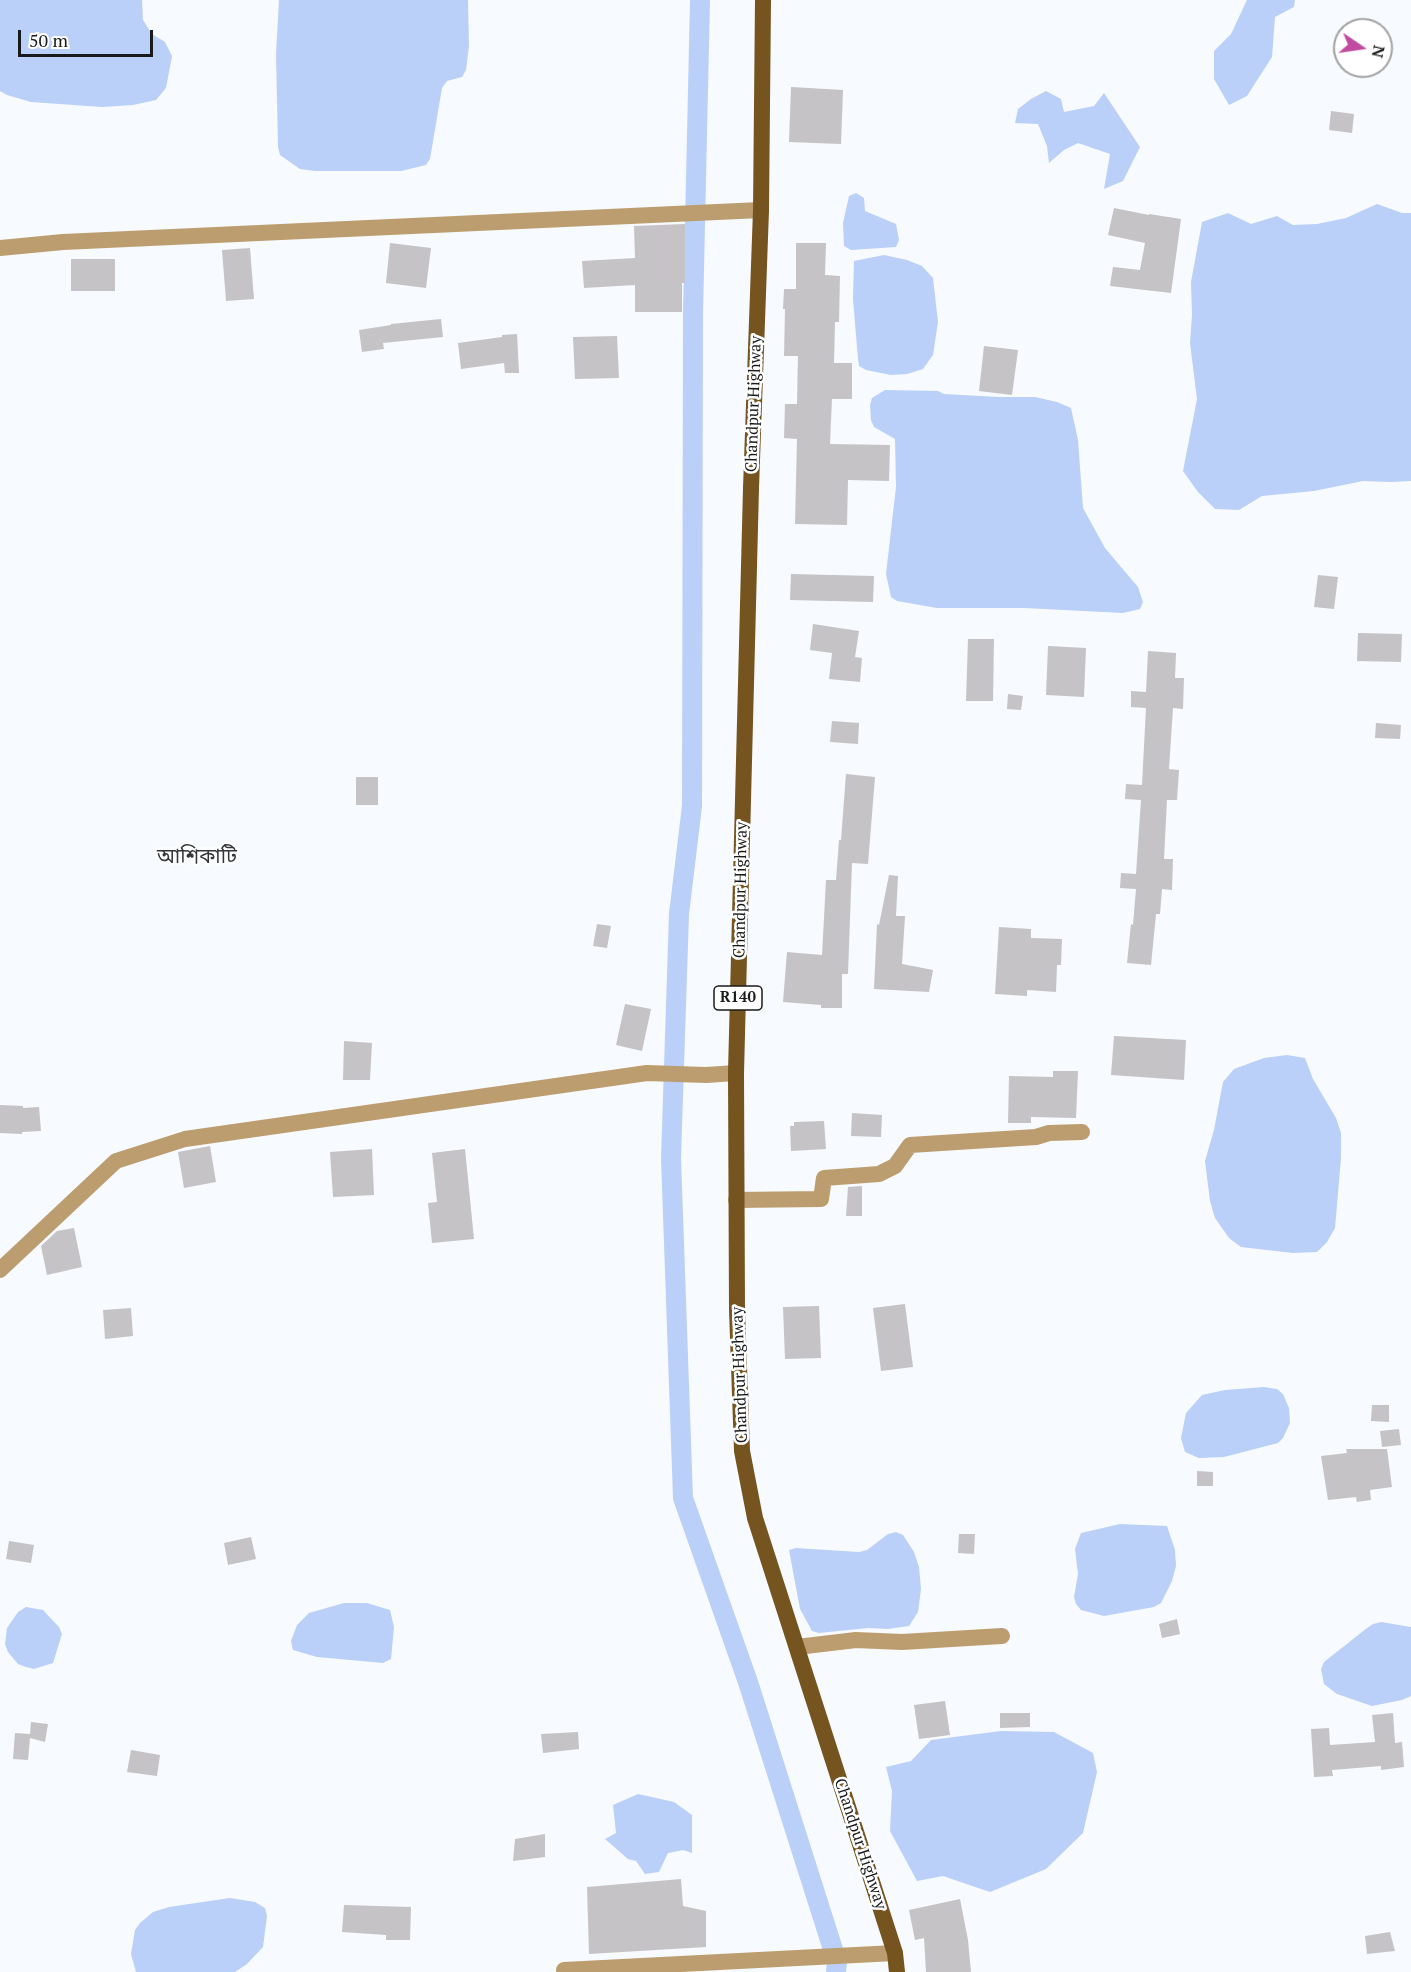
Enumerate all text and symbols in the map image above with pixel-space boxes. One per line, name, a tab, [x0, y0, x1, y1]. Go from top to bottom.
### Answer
scale bar	[21, 18, 156, 56]
north arrow	[1333, 18, 1393, 78]
text: 50 m	[29, 28, 68, 52]
text: N	[1367, 43, 1391, 60]
street label: Chandpur Highway	[742, 335, 766, 473]
street label: Chandpur Highway	[730, 822, 752, 958]
district label: আশিকাটি	[157, 845, 237, 869]
road number: R140	[714, 986, 762, 1010]
street label: Chandpur Highway	[728, 1306, 752, 1444]
street label: Chandpur Highway	[830, 1776, 890, 1912]

